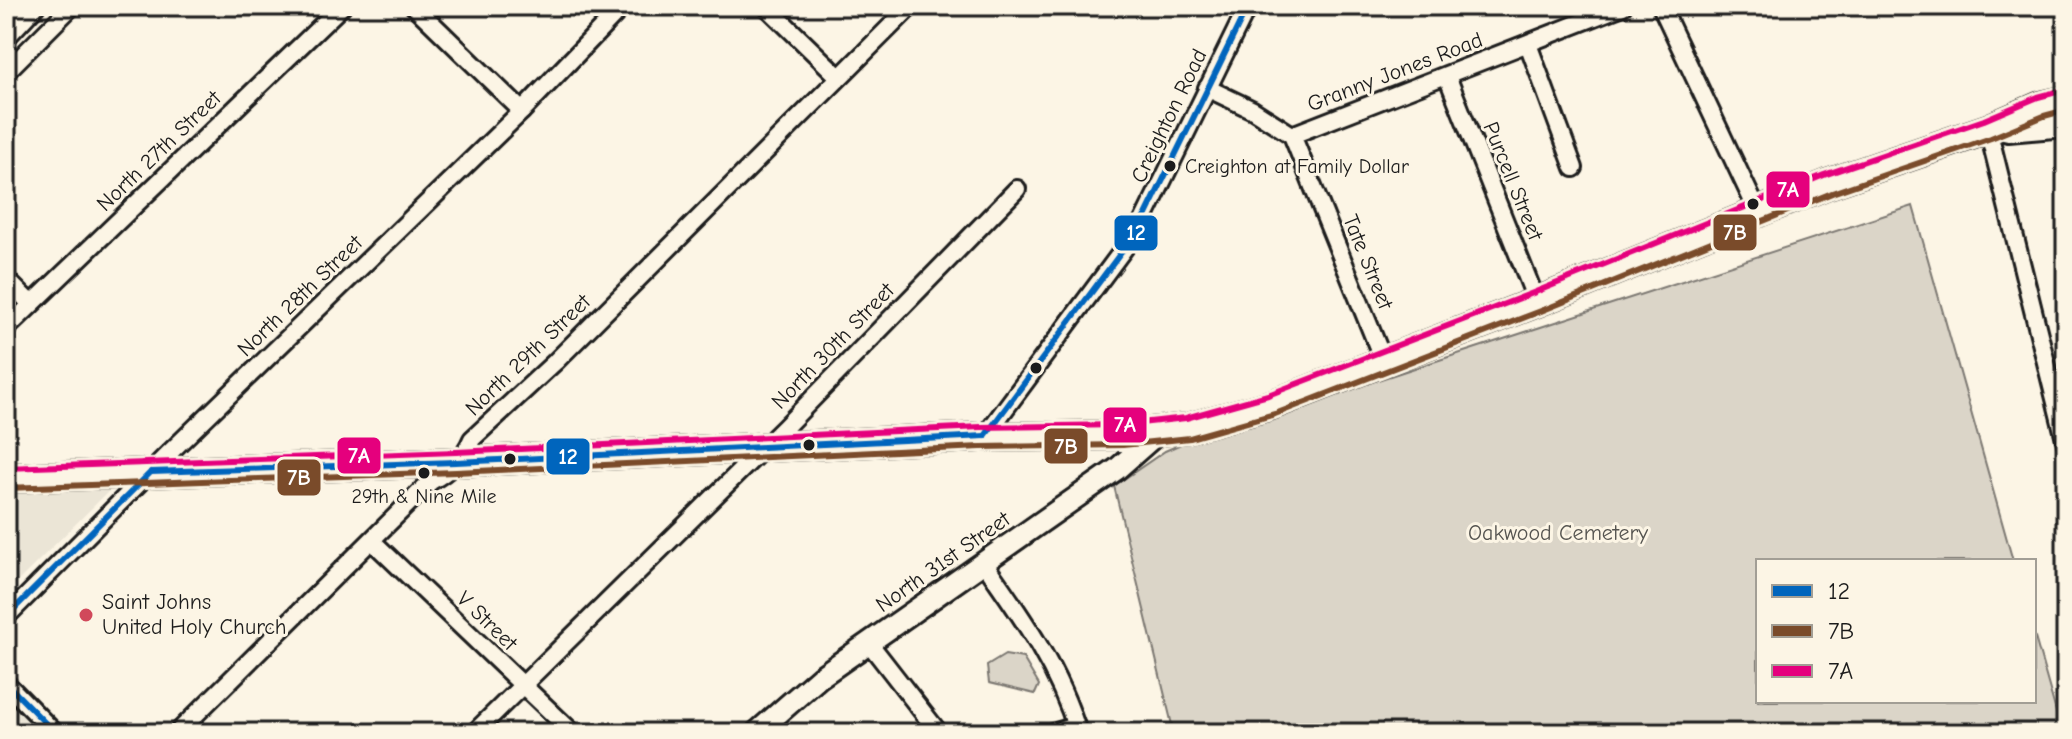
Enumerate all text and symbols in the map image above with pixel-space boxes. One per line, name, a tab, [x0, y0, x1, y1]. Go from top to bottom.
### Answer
street label: Granny Jones Road	[1304, 27, 1486, 117]
street label: Creighton Road	[1125, 45, 1213, 187]
street label: North 27th Street	[91, 85, 227, 217]
street label: Purcell Street	[1477, 118, 1549, 245]
place label: Creighton at Family Dollar	[1185, 155, 1409, 178]
marker: Creighton at Family Dollar	[1162, 158, 1178, 174]
line badge: 7A	[1765, 170, 1811, 209]
text: 7A	[1777, 177, 1799, 203]
unlabelled marker	[1745, 196, 1761, 212]
street label: Tate Street	[1337, 211, 1399, 314]
line badge: 7B	[1712, 213, 1758, 252]
line badge: 12	[1113, 214, 1159, 252]
text: 12	[1126, 220, 1146, 246]
text: 7B	[1723, 220, 1747, 246]
street label: North 28th Street	[232, 229, 368, 362]
street label: North 30th Street	[766, 277, 900, 414]
street label: North 29th Street	[460, 288, 597, 421]
unlabelled marker	[1028, 360, 1044, 376]
line badge: 7A	[1102, 406, 1148, 444]
text: 7A	[1114, 412, 1136, 438]
line badge: 7B	[1043, 427, 1089, 465]
text: 7B	[1054, 434, 1078, 460]
line badge: 7A	[336, 436, 382, 475]
line badge: 12	[545, 437, 591, 476]
unlabelled marker	[801, 437, 817, 453]
text: 7A	[348, 443, 370, 469]
text: 12	[558, 444, 578, 470]
unlabelled marker	[502, 451, 518, 467]
line badge: 7B	[276, 458, 322, 497]
text: 7B	[287, 465, 311, 491]
marker: 29th & Nine Mile	[416, 465, 432, 481]
place label: 29th & Nine Mile	[352, 485, 496, 508]
street label: North 31st Street	[871, 506, 1016, 618]
park label: Oakwood Cemetery	[1468, 520, 1648, 546]
legend	[1756, 559, 2036, 703]
text: 12	[1828, 577, 1850, 605]
street label: V Street	[451, 586, 523, 657]
place label: Saint Johns United Holy Church	[102, 589, 287, 640]
marker: Saint Johns United Holy Church	[77, 606, 95, 624]
text: 7B	[1828, 617, 1854, 645]
text: 7A	[1828, 657, 1853, 685]

